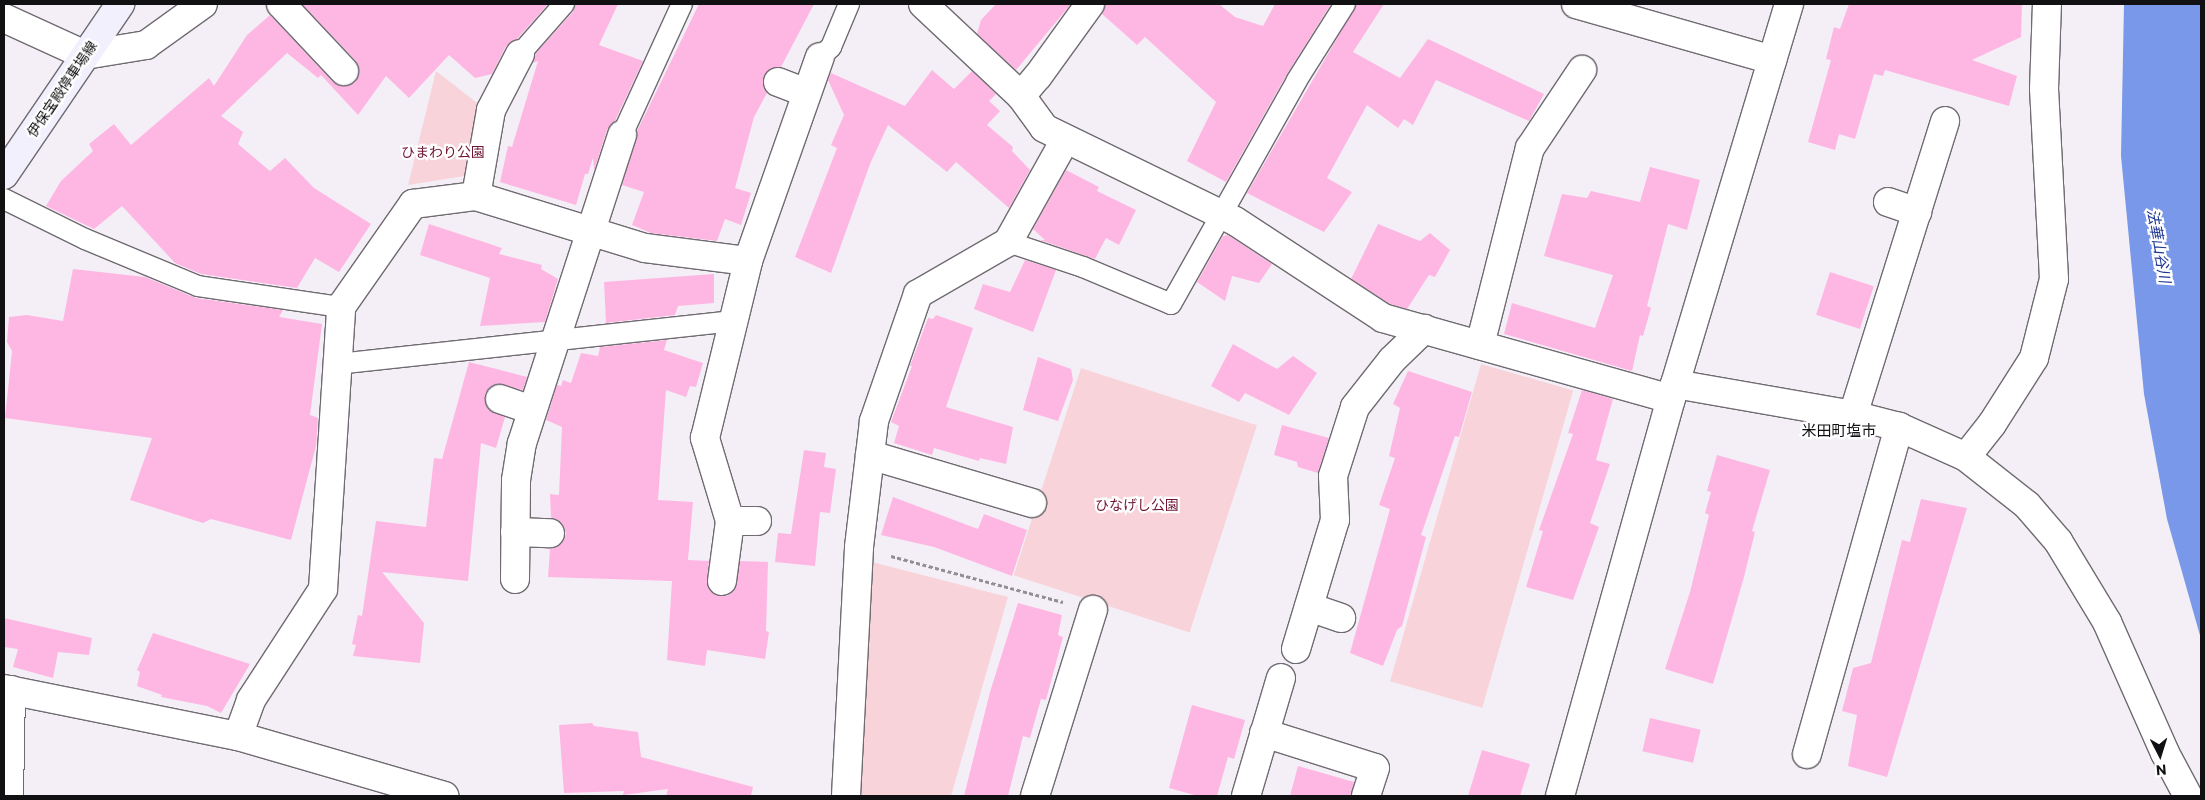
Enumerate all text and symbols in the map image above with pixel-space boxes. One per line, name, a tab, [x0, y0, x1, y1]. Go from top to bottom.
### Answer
street label: 伊保宝殿停車場線	[24, 38, 100, 140]
park label: ひまわり公園	[401, 144, 485, 160]
water label: 法華山谷川	[2144, 208, 2174, 284]
district label: 米田町塩市	[1802, 422, 1876, 440]
park label: ひなげし公園	[1095, 497, 1179, 513]
north arrow	[2135, 730, 2185, 780]
text: N	[2155, 762, 2167, 779]

